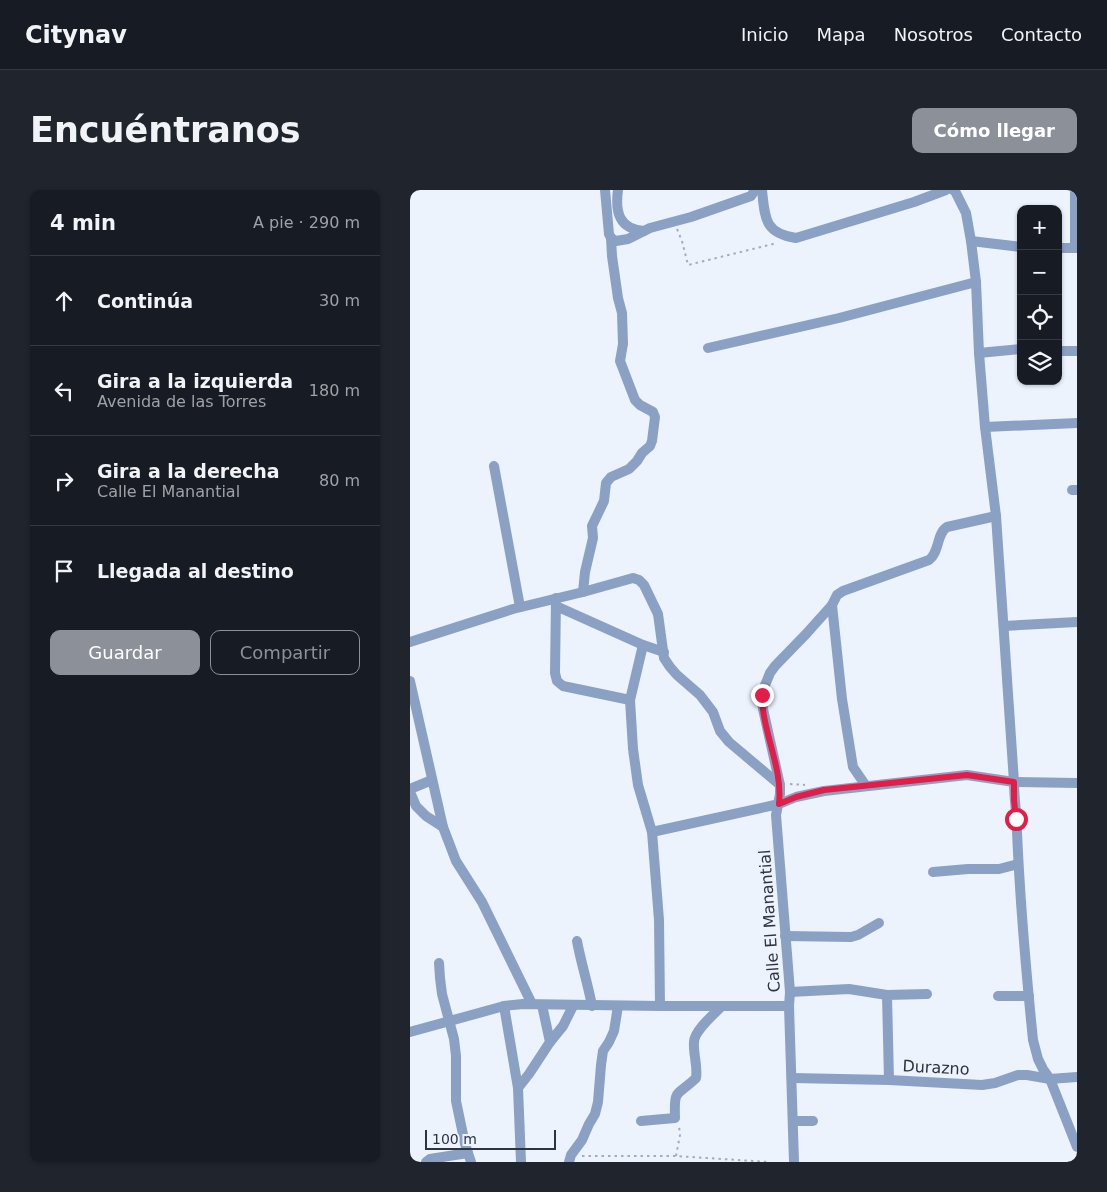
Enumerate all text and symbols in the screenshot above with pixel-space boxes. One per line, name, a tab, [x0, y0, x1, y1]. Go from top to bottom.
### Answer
text: Citynav	[25, 21, 127, 49]
text: Inicio	[741, 24, 789, 45]
text: Mapa	[817, 24, 866, 45]
text: Nosotros	[894, 24, 973, 45]
text: Contacto	[1001, 24, 1082, 45]
button: Cómo llegar	[912, 108, 1077, 153]
text: Encuéntranos	[30, 110, 301, 150]
map controls	[1017, 205, 1062, 385]
button: +	[1017, 205, 1062, 250]
text: 4 min	[50, 211, 116, 235]
text: A pie · 290 m	[253, 213, 360, 232]
button: −	[1017, 250, 1062, 295]
icon: ahead	[50, 287, 78, 315]
text: Continúa	[97, 290, 193, 312]
text: 30 m	[319, 291, 360, 310]
button: locate	[1017, 295, 1062, 340]
button: layers	[1017, 340, 1062, 385]
text: Gira a la izquierda	[97, 370, 293, 392]
icon: left	[50, 377, 78, 405]
text: 180 m	[309, 381, 360, 400]
text: Avenida de las Torres	[97, 392, 266, 411]
text: Gira a la derecha	[97, 460, 280, 482]
icon: right	[50, 467, 78, 495]
text: 80 m	[319, 471, 360, 490]
text: Calle El Manantial	[97, 482, 240, 501]
icon: arrive	[50, 557, 78, 585]
text: Llegada al destino	[97, 560, 294, 582]
button: Guardar	[50, 630, 200, 675]
button: Compartir	[210, 630, 360, 675]
route end	[751, 684, 774, 707]
route start	[1005, 808, 1028, 831]
street label: Calle El Manantial	[755, 849, 784, 993]
street label: Durazno	[902, 1056, 970, 1079]
scale bar	[425, 1127, 556, 1150]
text: 100 m	[432, 1131, 477, 1147]

